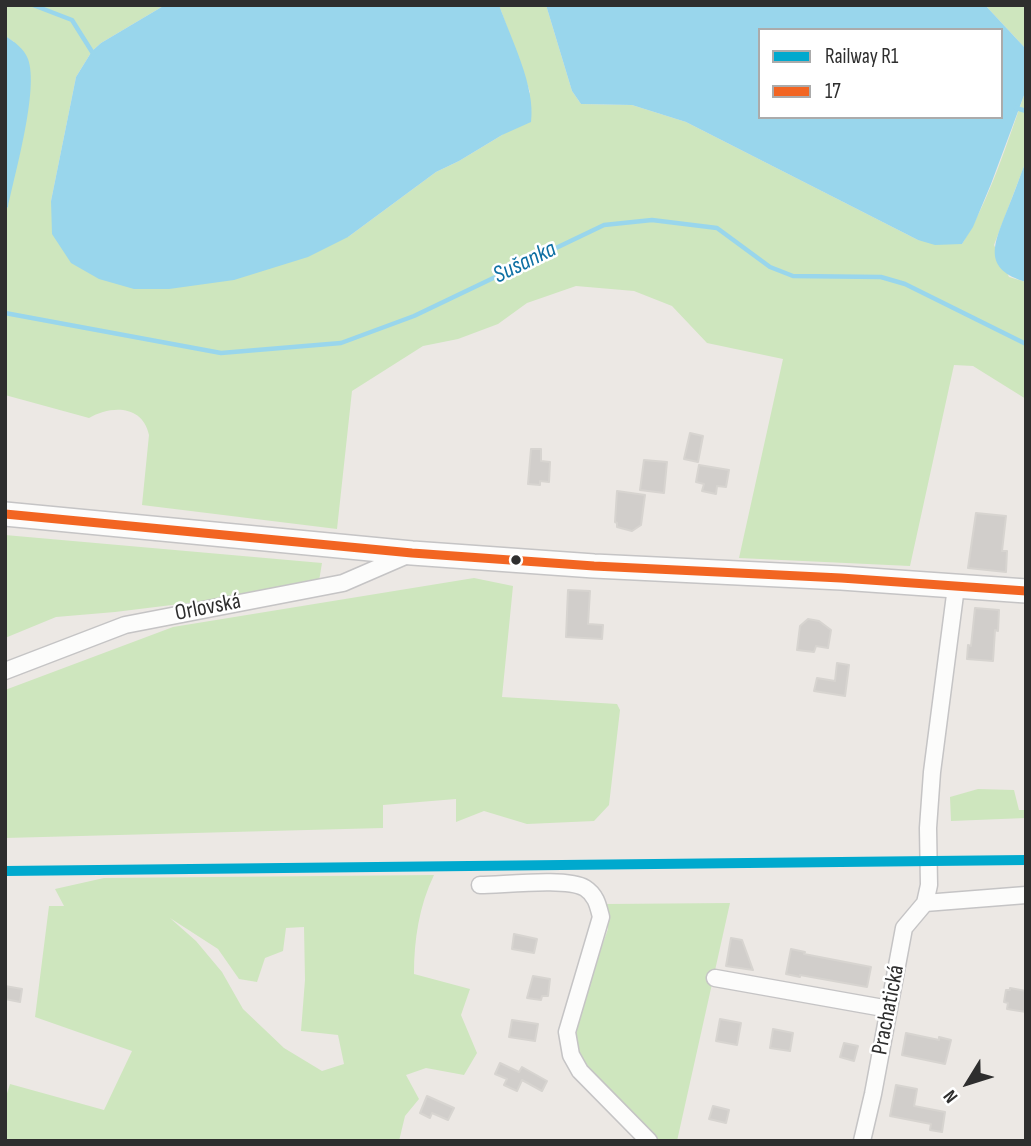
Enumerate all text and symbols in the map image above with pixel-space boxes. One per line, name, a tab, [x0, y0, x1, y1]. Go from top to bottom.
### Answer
legend	[758, 28, 1003, 119]
text: Railway R1	[825, 44, 898, 69]
text: 17	[825, 79, 841, 104]
water label: Sušanka	[489, 236, 561, 290]
unlabelled marker	[509, 553, 523, 567]
street label: Orlovská	[173, 588, 243, 628]
street label: Prachatická	[867, 963, 911, 1057]
north arrow	[933, 1048, 1003, 1118]
text: N	[939, 1085, 963, 1107]

